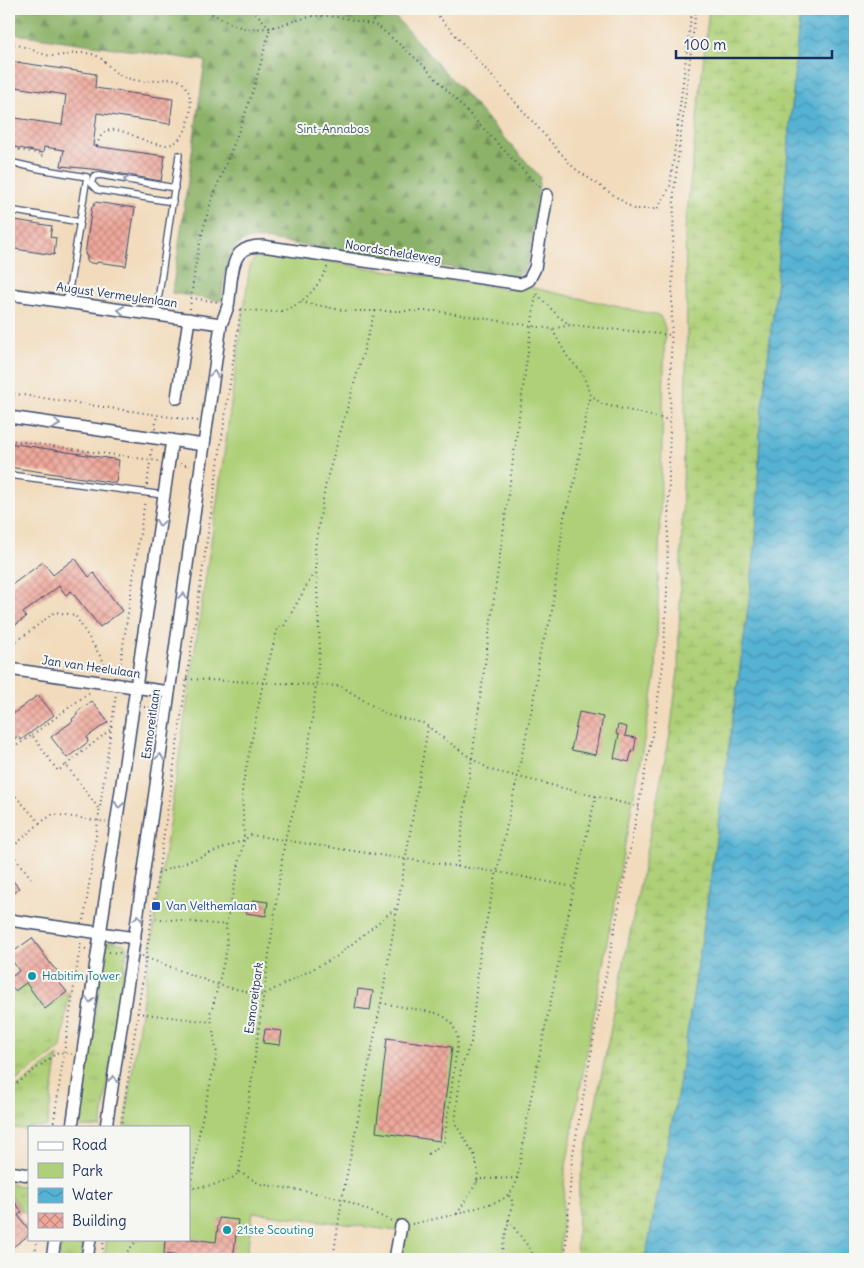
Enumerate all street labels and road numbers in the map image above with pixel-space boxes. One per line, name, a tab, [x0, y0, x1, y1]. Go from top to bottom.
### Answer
street label: Noordscheldeweg	[344, 236, 442, 267]
street label: August Vermeylenlaan	[55, 279, 179, 310]
street label: Jan van Heelulaan	[41, 652, 141, 681]
street label: Esmoreitlaan	[138, 688, 163, 760]
street label: Esmoreitpark	[241, 961, 266, 1035]

